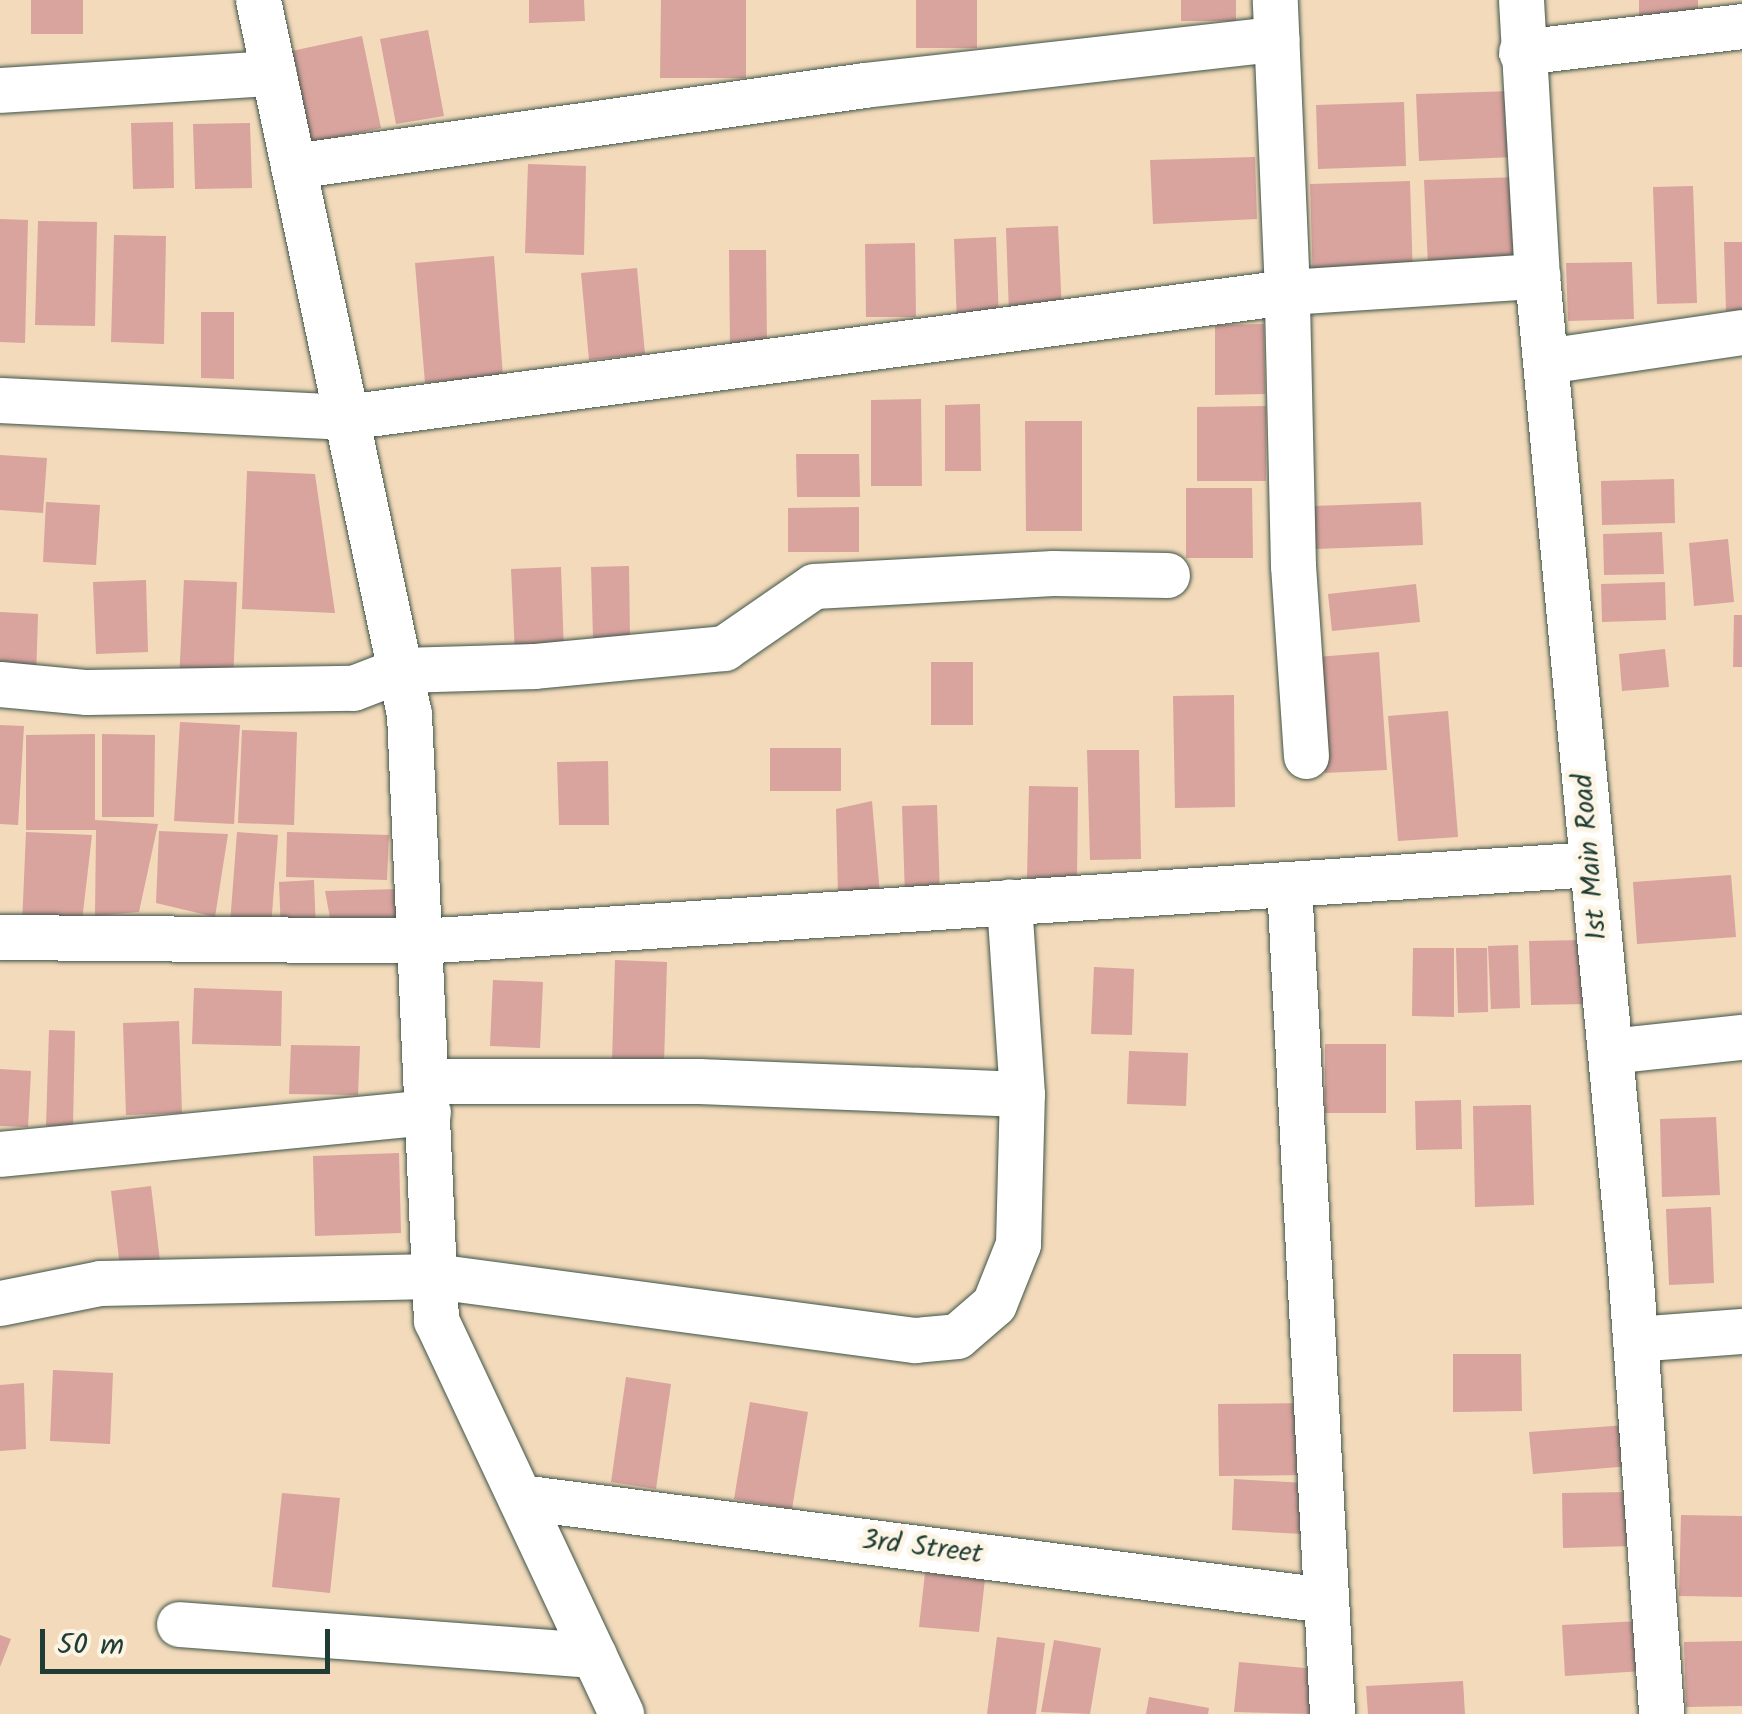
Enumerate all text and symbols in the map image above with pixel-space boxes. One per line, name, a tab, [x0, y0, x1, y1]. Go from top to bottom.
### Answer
street label: 1st Main Road	[1567, 772, 1615, 942]
street label: 3rd Street	[860, 1524, 984, 1572]
scale bar	[45, 1609, 335, 1671]
text: 50 m	[57, 1622, 124, 1670]

